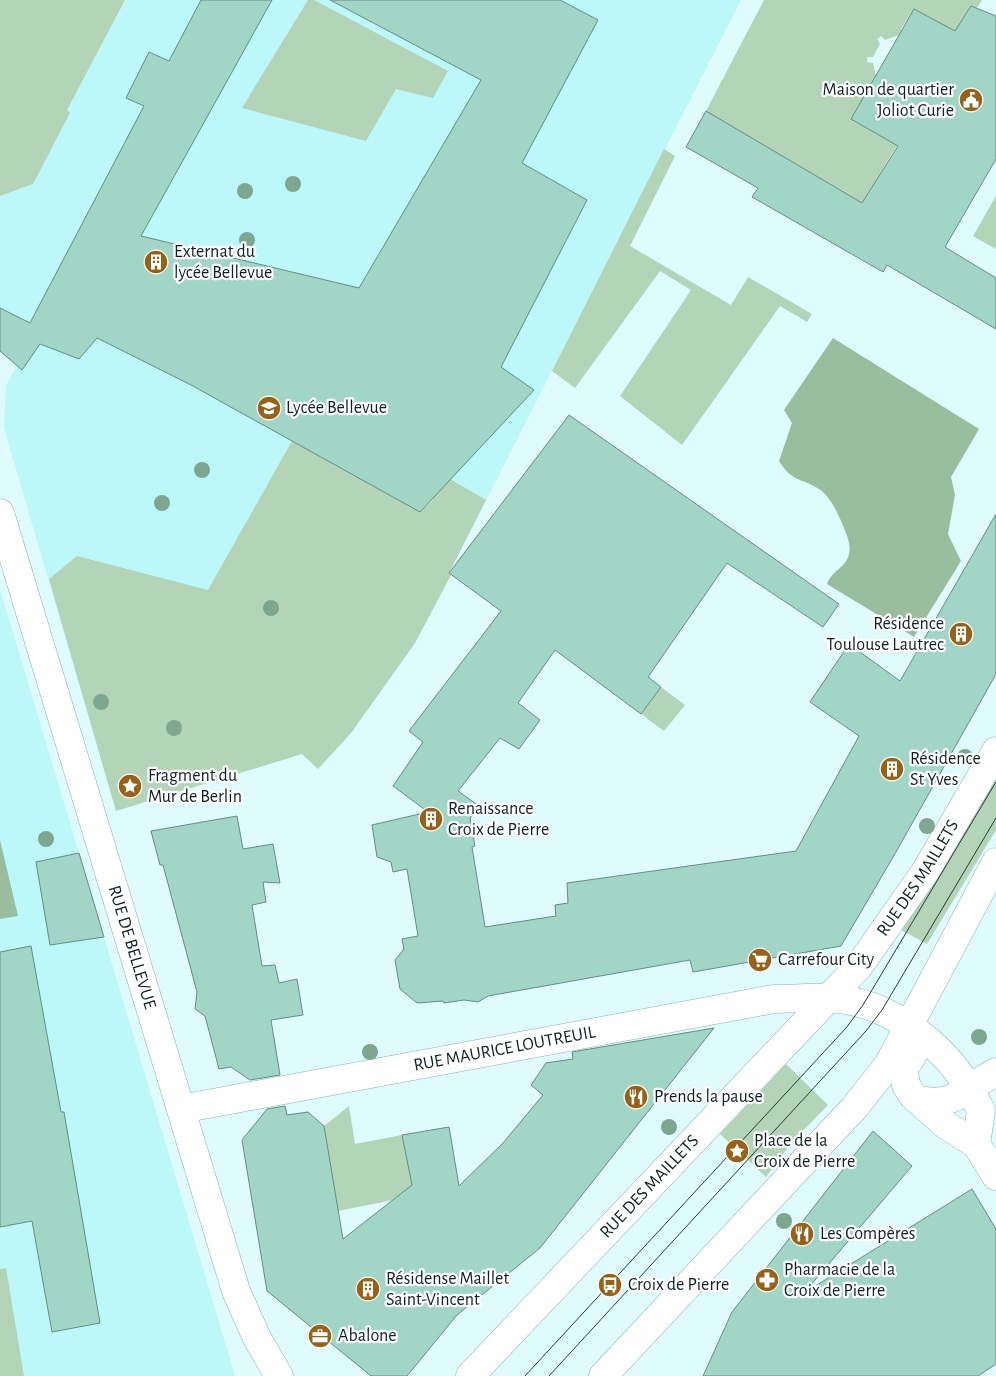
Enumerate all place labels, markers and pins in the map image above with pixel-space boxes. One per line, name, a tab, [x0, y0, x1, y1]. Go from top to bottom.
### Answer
place label: Maison de quartier Joliot Curie	[823, 81, 954, 120]
public building icon: Maison de quartier Joliot Curie	[958, 87, 984, 113]
place label: Externat du lycée Bellevue	[174, 243, 272, 282]
building icon: Externat du lycée Bellevue	[143, 249, 169, 275]
school or university icon: Lycée Bellevue	[256, 395, 282, 421]
place label: Lycée Bellevue	[286, 399, 387, 417]
place label: Résidence Toulouse Lautrec	[826, 615, 944, 654]
building icon: Résidence Toulouse Lautrec	[948, 621, 974, 647]
place label: Résidence St Yves	[910, 750, 981, 789]
building icon: Résidence St Yves	[879, 756, 905, 782]
place label: Fragment du Mur de Berlin	[148, 767, 242, 806]
place icon: Fragment du Mur de Berlin	[117, 773, 143, 799]
place label: Renaissance Croix de Pierre	[448, 800, 549, 839]
building icon: Renaissance Croix de Pierre	[418, 806, 444, 832]
supermarket icon: Carrefour City	[747, 947, 773, 973]
place label: Carrefour City	[778, 951, 875, 969]
restaurant icon: Prends la pause	[623, 1084, 649, 1110]
place label: Prends la pause	[654, 1088, 763, 1106]
place label: Place de la Croix de Pierre	[754, 1132, 855, 1171]
place icon: Place de la Croix de Pierre	[724, 1138, 750, 1164]
restaurant icon: Les Compères	[789, 1221, 815, 1247]
place label: Les Compères	[820, 1225, 915, 1243]
place label: Pharmacie de la Croix de Pierre	[784, 1261, 895, 1300]
pharmacy icon: Pharmacie de la Croix de Pierre	[754, 1267, 780, 1293]
place label: Résidense Maillet Saint-Vincent	[386, 1270, 509, 1309]
bus stop icon: Croix de Pierre	[597, 1272, 623, 1298]
building icon: Résidense Maillet Saint-Vincent	[355, 1276, 381, 1302]
place label: Croix de Pierre	[628, 1276, 729, 1294]
office icon: Abalone	[307, 1323, 333, 1349]
place label: Abalone	[338, 1327, 397, 1345]

